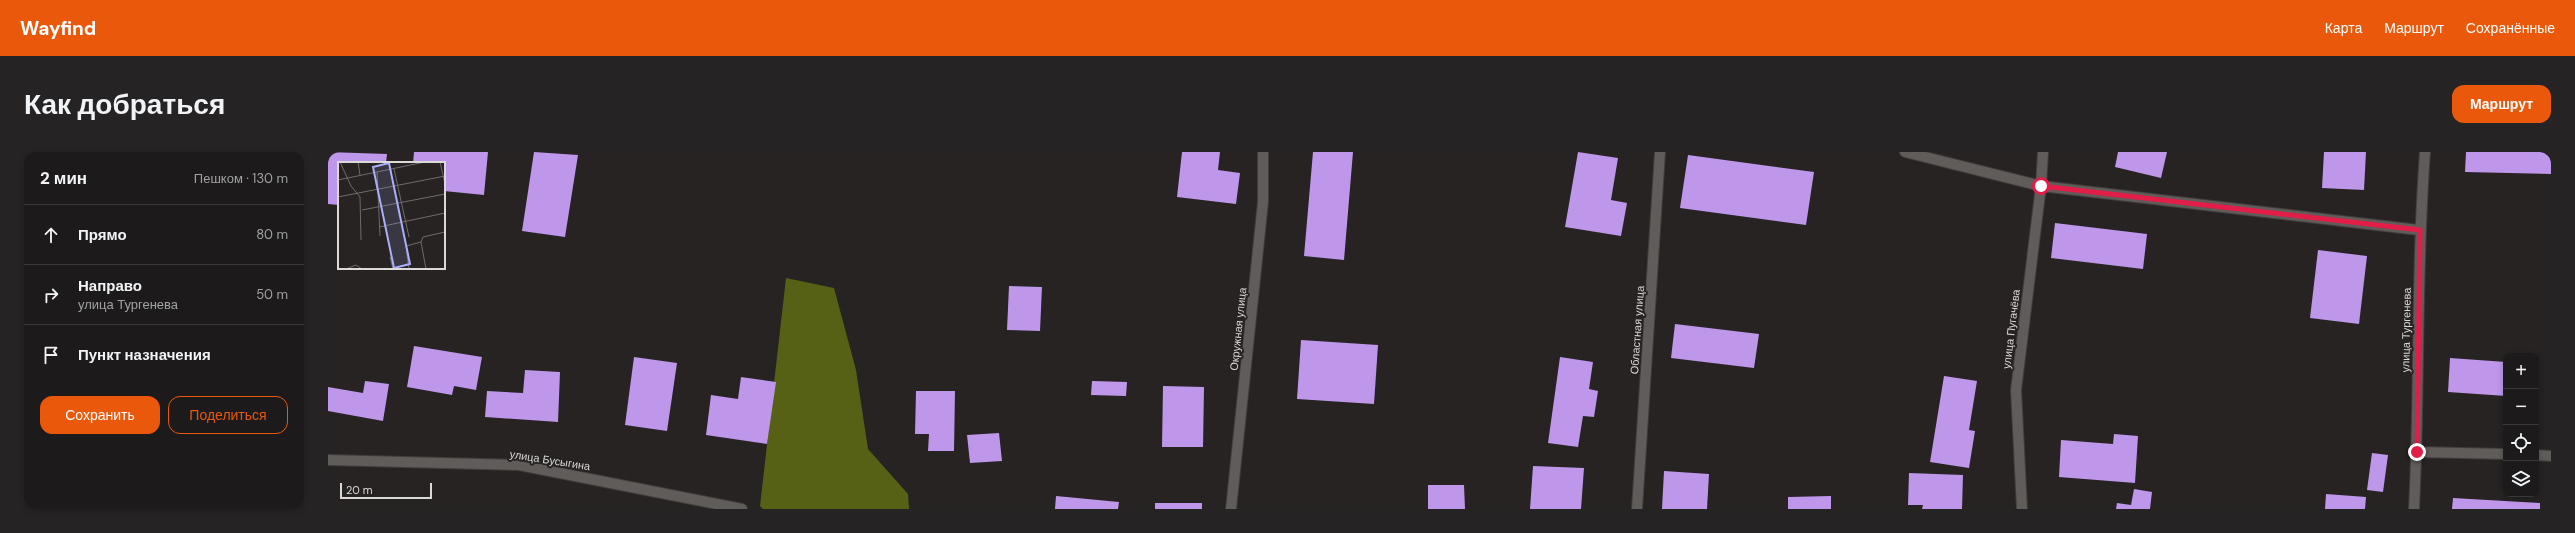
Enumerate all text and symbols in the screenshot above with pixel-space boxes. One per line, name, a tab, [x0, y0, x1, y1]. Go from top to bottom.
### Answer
text: Wayfind	[20, 16, 96, 41]
text: Карта	[2325, 19, 2362, 37]
text: Маршрут	[2384, 19, 2444, 37]
text: Сохранённые	[2466, 19, 2555, 37]
button: Маршрут	[2452, 85, 2551, 123]
text: Как добраться	[24, 86, 225, 123]
inset map	[338, 162, 445, 269]
text: 2 мин	[40, 167, 87, 189]
text: Пешком · 130 m	[194, 170, 288, 187]
route start	[2032, 177, 2050, 195]
icon: ahead	[40, 224, 62, 246]
text: Прямо	[78, 225, 127, 245]
text: 80 m	[256, 226, 288, 243]
text: Направо	[78, 276, 142, 296]
icon: right	[40, 284, 62, 306]
street label: Областная улица	[1627, 284, 1647, 375]
text: 50 m	[256, 286, 288, 303]
street label: Окружная улица	[1227, 286, 1249, 371]
street label: улица Тургенева	[2398, 287, 2414, 372]
street label: улица Пугачёва	[1999, 288, 2023, 370]
text: улица Тургенева	[78, 296, 178, 313]
icon: arrive	[40, 344, 62, 366]
text: Пункт назначения	[78, 345, 211, 365]
map controls	[2503, 353, 2539, 497]
button: +	[2503, 353, 2539, 389]
button: −	[2503, 389, 2539, 425]
button: Сохранить	[40, 396, 160, 434]
button: Поделиться	[168, 396, 288, 434]
button: locate	[2503, 425, 2539, 461]
route end	[2408, 443, 2426, 461]
street label: улица Бусыгина	[509, 447, 592, 473]
button: layers	[2503, 461, 2539, 497]
scale bar	[340, 481, 432, 500]
text: 20 m	[346, 483, 372, 497]

